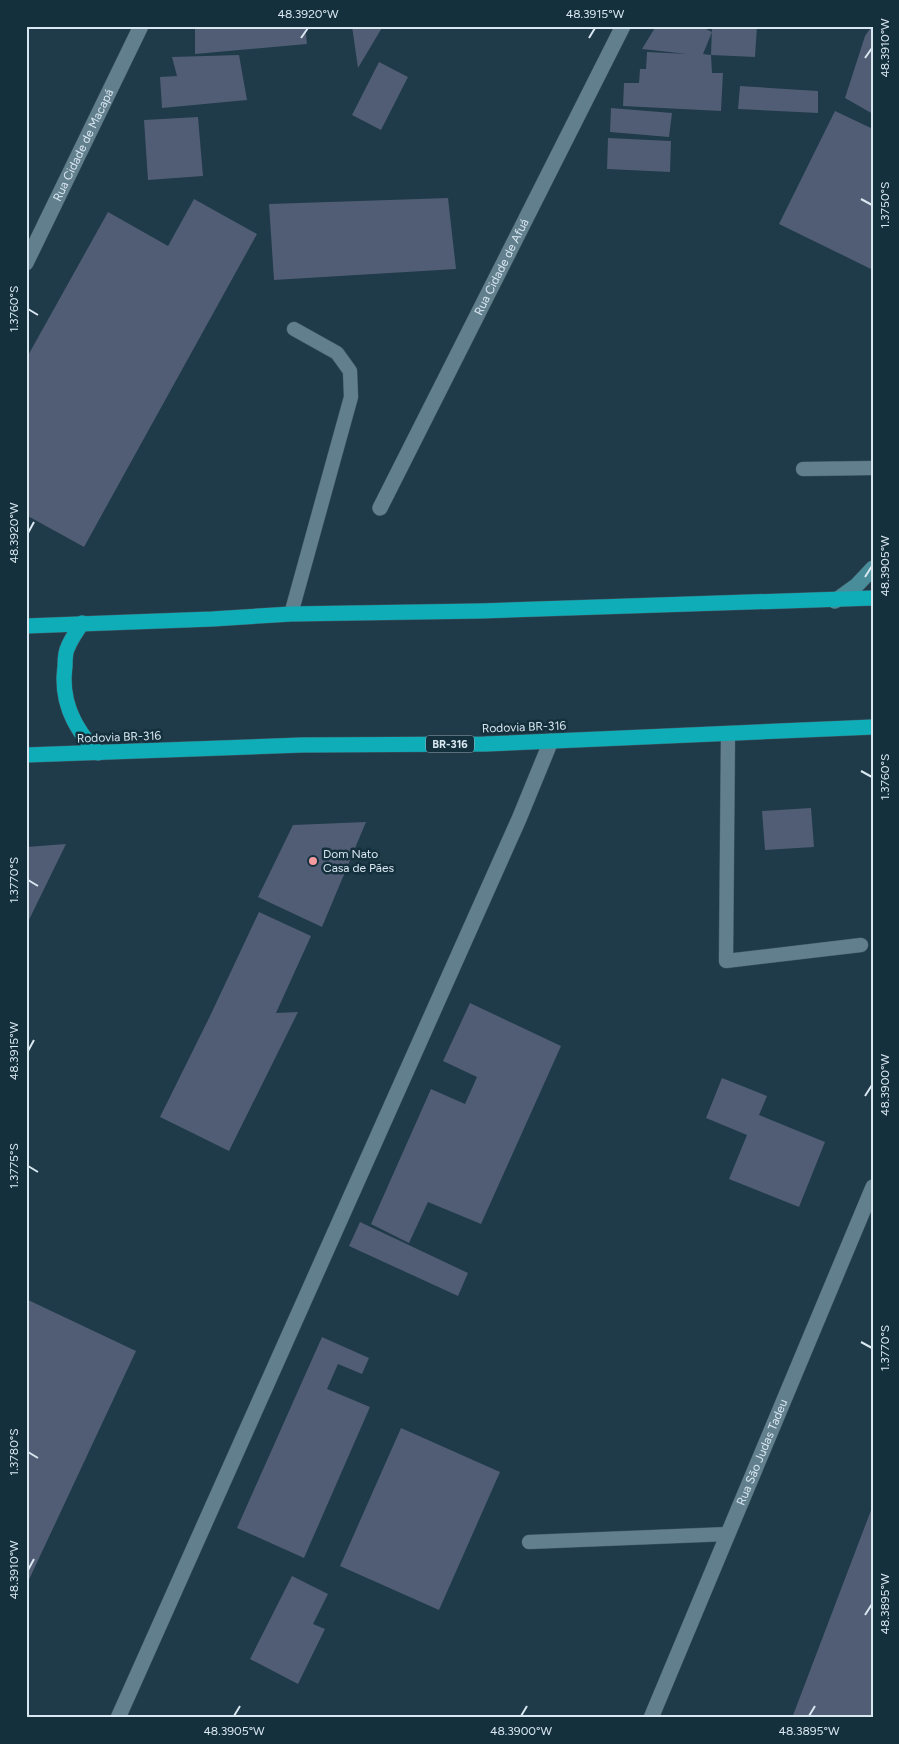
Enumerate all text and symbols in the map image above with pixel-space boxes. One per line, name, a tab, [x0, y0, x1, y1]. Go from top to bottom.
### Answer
text: 48.3920°W	[278, 7, 339, 21]
text: 48.3915°W	[566, 7, 625, 21]
text: 48.3910°W	[878, 18, 892, 78]
street label: Rua Cidade de Macapá	[50, 87, 116, 204]
text: 1.3750°S	[878, 182, 892, 228]
street label: Rua Cidade de Afuá	[471, 216, 532, 318]
text: 1.3760°S	[7, 286, 21, 332]
text: 48.3920°W	[7, 502, 21, 564]
text: 48.3905°W	[878, 535, 892, 597]
street label: Rodovia BR-316	[482, 719, 567, 735]
street label: Rodovia BR-316	[77, 729, 162, 745]
road number: BR-316	[426, 736, 474, 752]
text: 1.3760°S	[878, 754, 892, 800]
place label: Dom Nato Casa de Pães	[323, 847, 394, 875]
marker: Dom Nato Casa de Pães	[307, 855, 319, 867]
text: 1.3770°S	[7, 857, 21, 903]
text: 48.3915°W	[7, 1021, 21, 1080]
text: 48.3900°W	[878, 1054, 892, 1116]
text: 1.3775°S	[7, 1143, 21, 1189]
text: 1.3770°S	[878, 1325, 892, 1371]
street label: Rua São Judas Tadeu	[734, 1397, 790, 1507]
text: 1.3780°S	[7, 1428, 21, 1476]
text: 48.3910°W	[7, 1540, 21, 1600]
text: 48.3895°W	[878, 1573, 892, 1634]
text: 48.3905°W	[203, 1724, 265, 1738]
text: 48.3900°W	[490, 1724, 552, 1738]
text: 48.3895°W	[779, 1724, 840, 1738]

